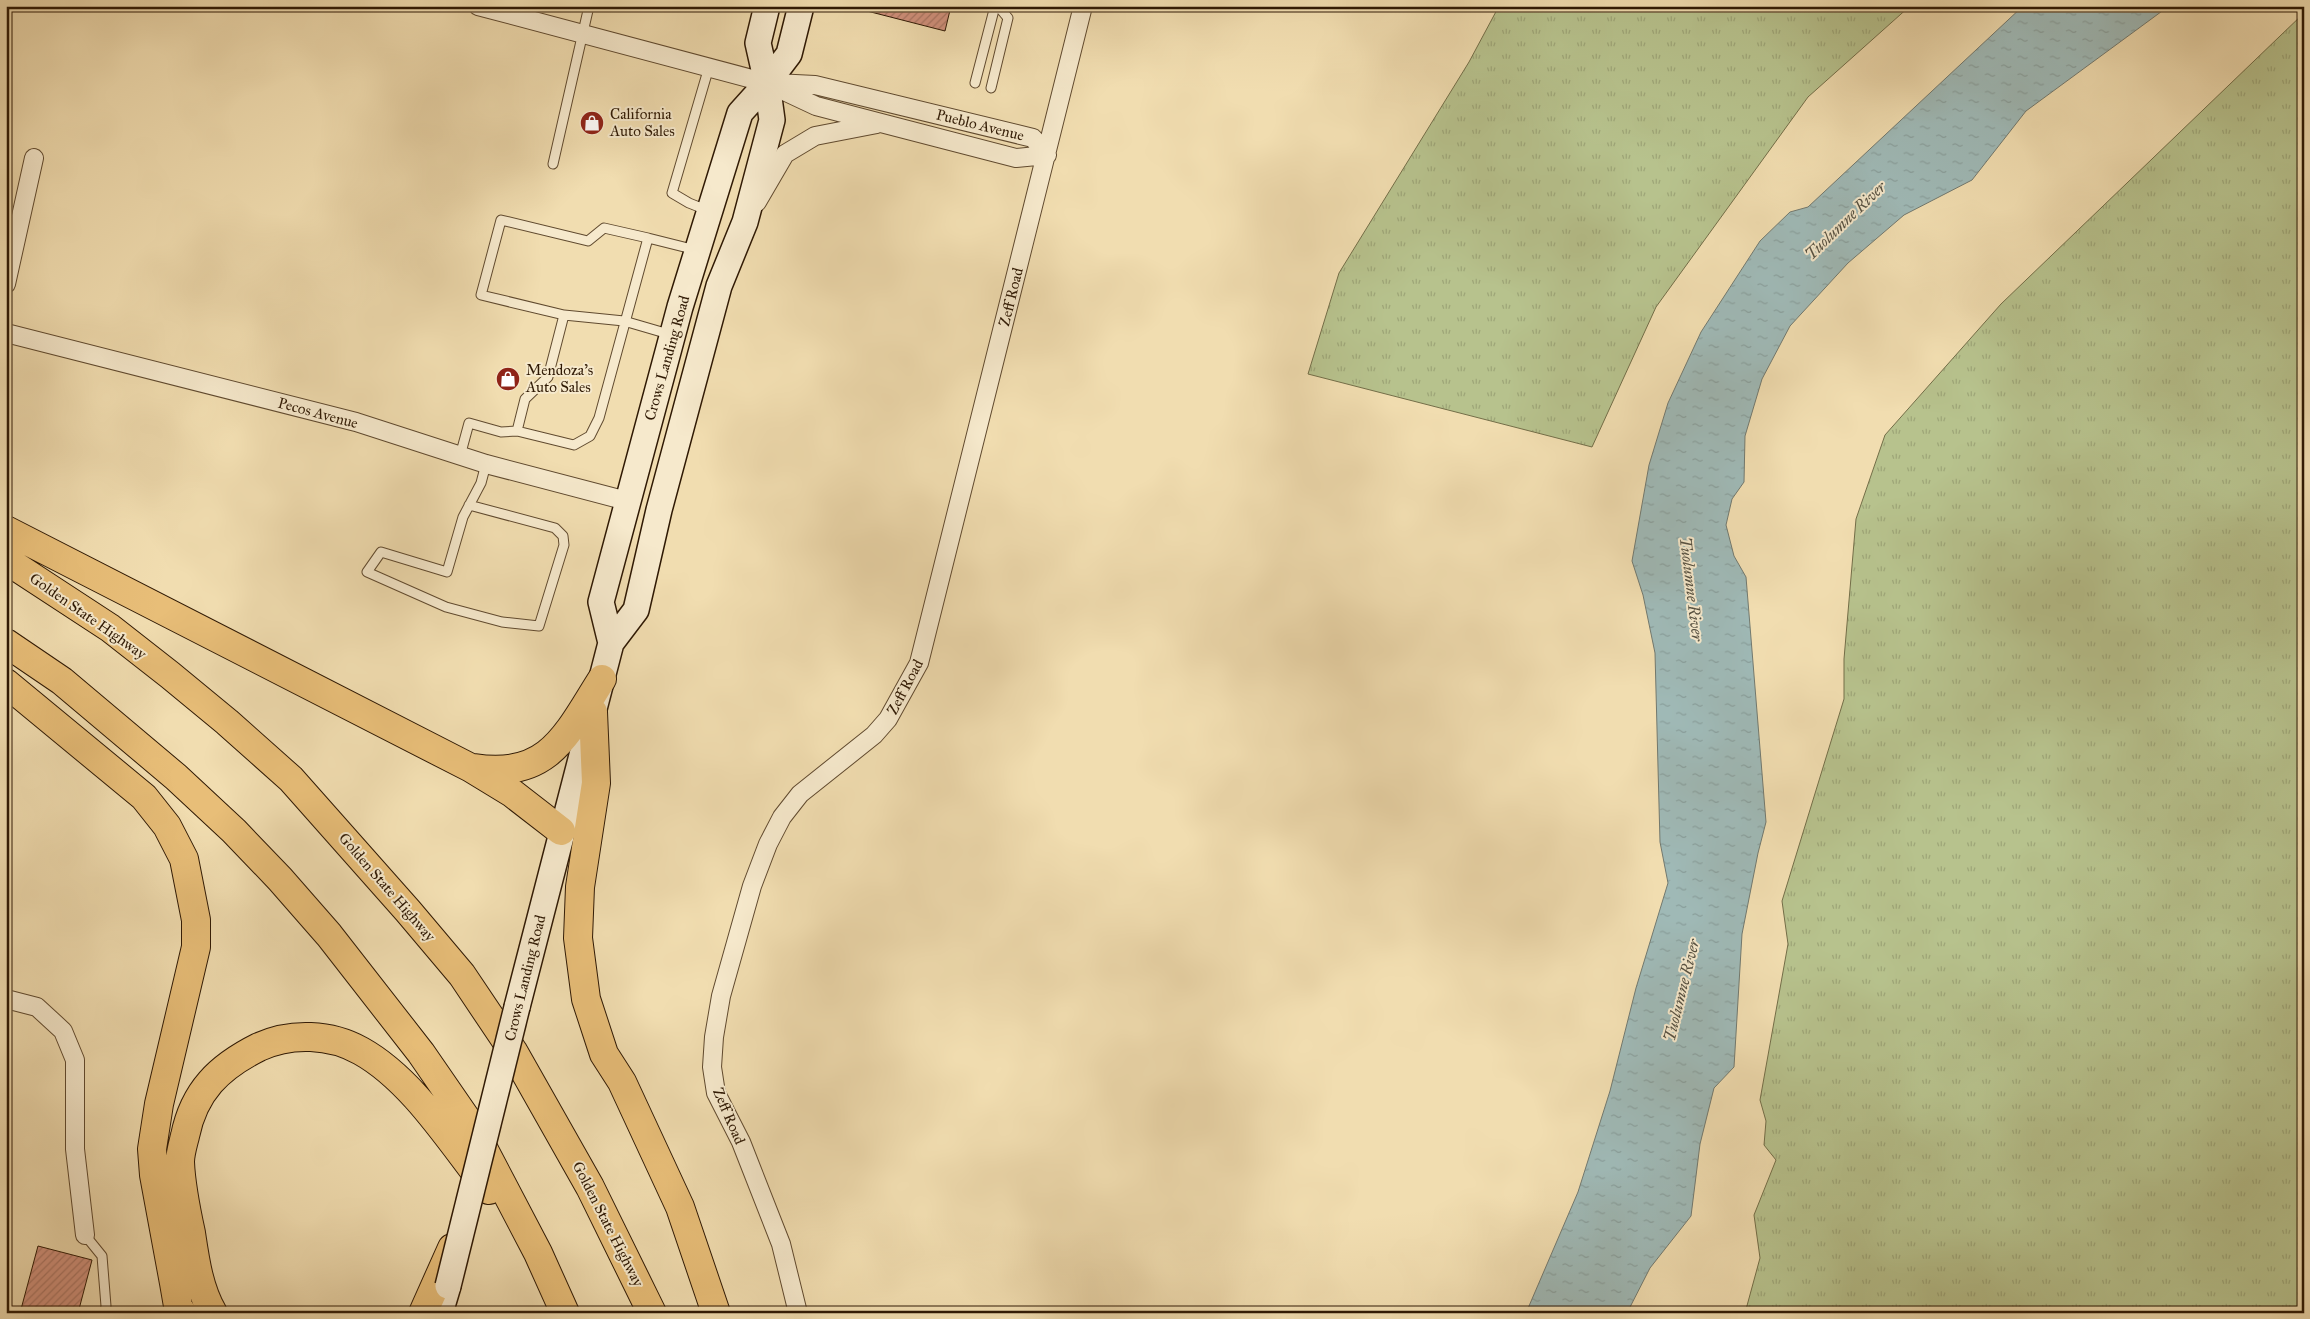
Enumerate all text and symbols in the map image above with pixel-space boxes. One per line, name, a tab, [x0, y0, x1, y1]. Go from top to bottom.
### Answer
place label: California Auto Sales	[609, 105, 675, 140]
street label: Pueblo Avenue	[934, 105, 1026, 145]
shop icon: California Auto Sales	[579, 110, 605, 136]
water label: Tuolumne River	[1801, 176, 1891, 264]
street label: Zeff Road	[995, 265, 1027, 328]
street label: Crows Landing Road	[641, 293, 694, 423]
place label: Mendoza's Auto Sales	[525, 361, 593, 396]
shop icon: Mendoza's Auto Sales	[495, 366, 521, 392]
street label: Pecos Avenue	[276, 394, 360, 432]
water label: Tuolumne River	[1676, 536, 1707, 643]
street label: Golden State Highway	[26, 569, 150, 664]
street label: Zeff Road	[883, 656, 927, 718]
street label: Golden State Highway	[335, 829, 440, 946]
street label: Crows Landing Road	[501, 913, 549, 1043]
water label: Tuolumne River	[1660, 936, 1704, 1043]
street label: Zeff Road	[709, 1085, 749, 1147]
street label: Golden State Highway	[569, 1158, 648, 1290]

